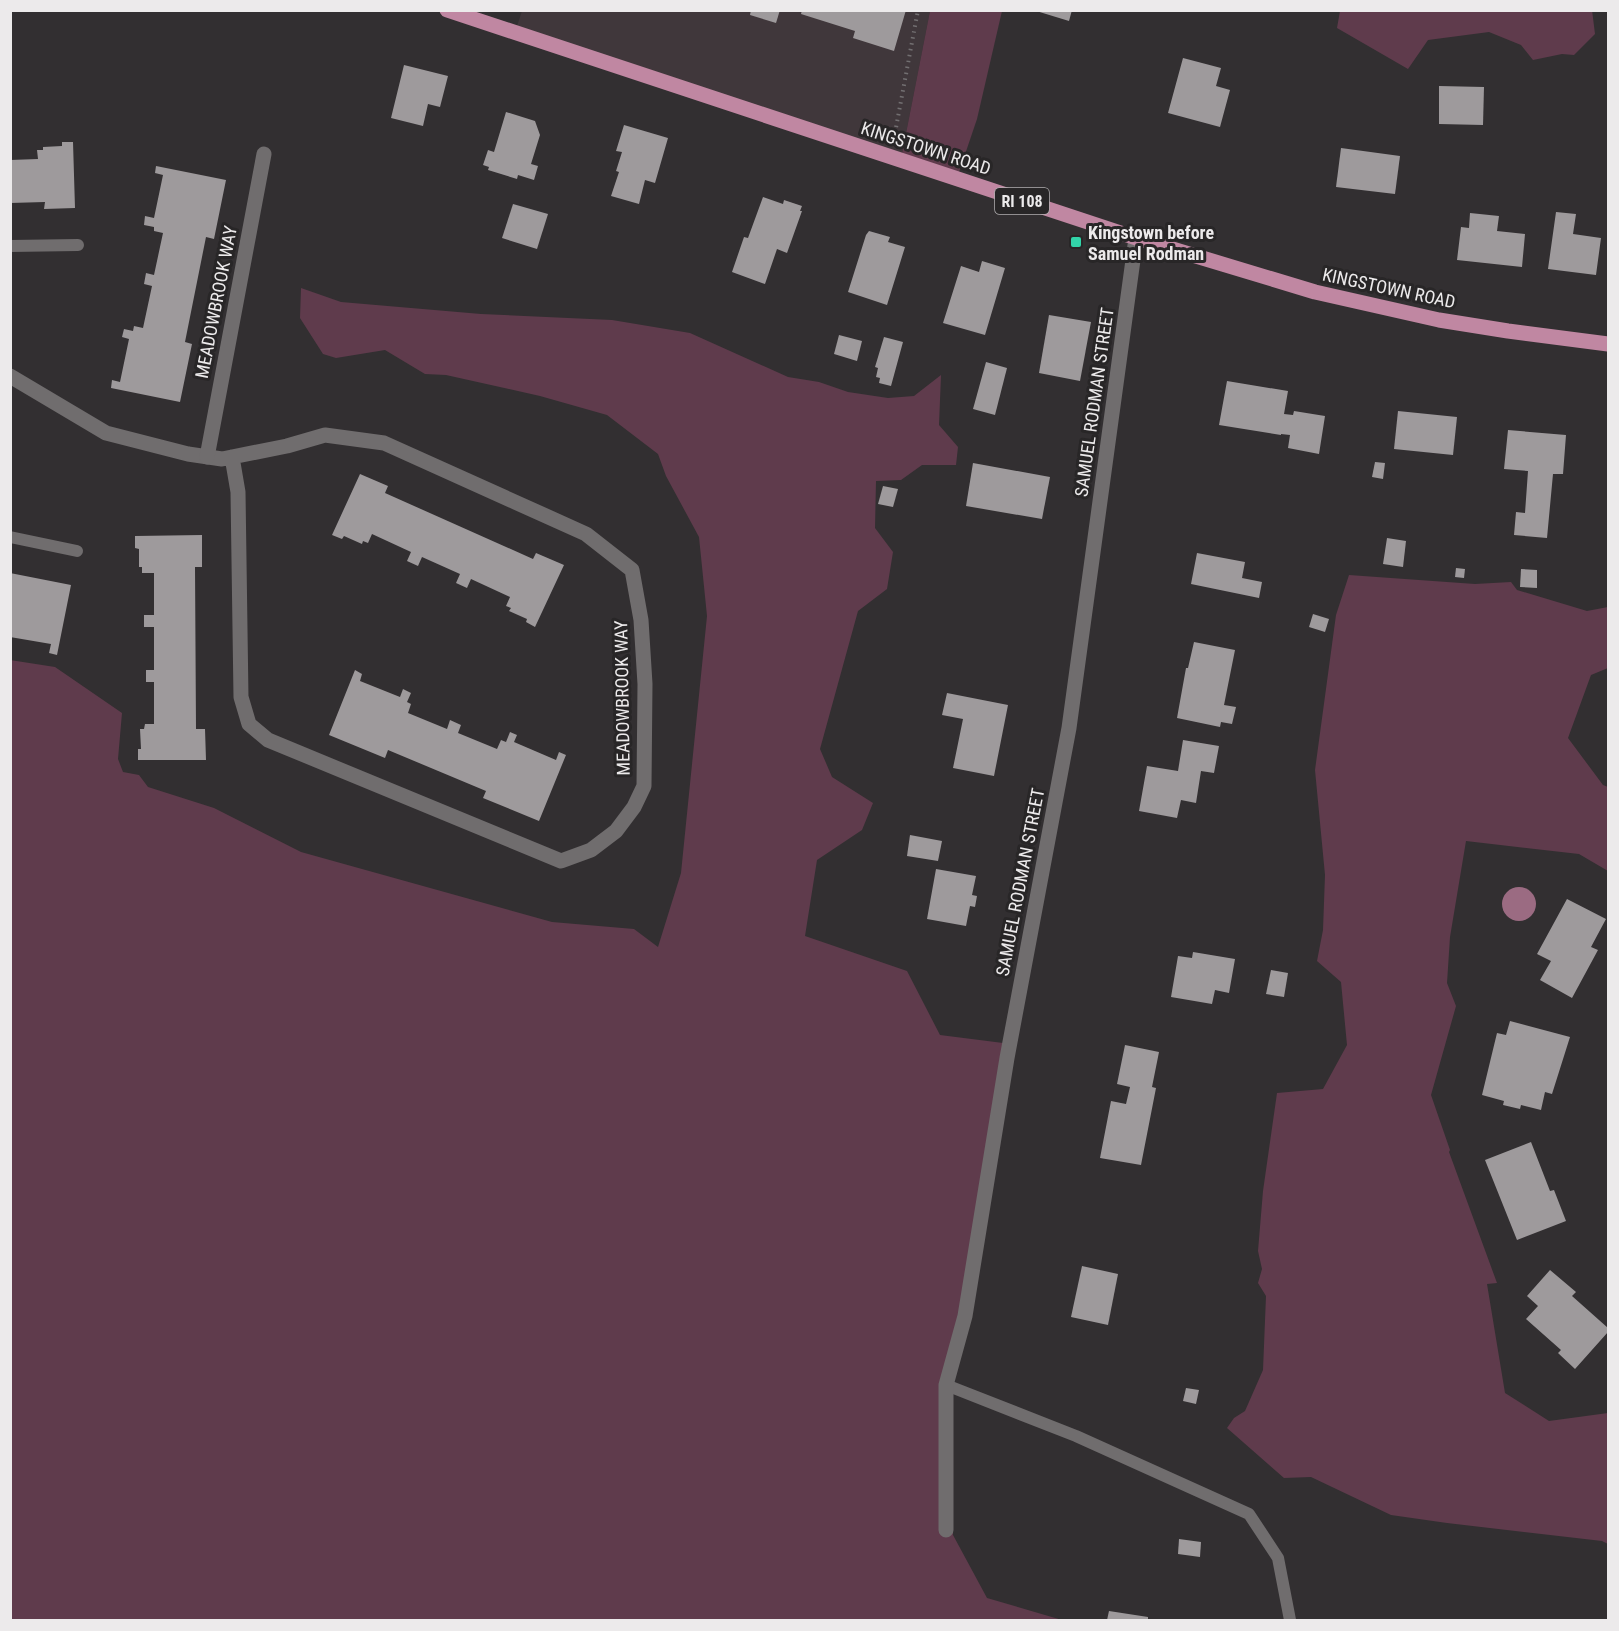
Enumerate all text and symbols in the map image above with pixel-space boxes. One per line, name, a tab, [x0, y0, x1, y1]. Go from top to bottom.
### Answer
street label: KINGSTOWN ROAD	[858, 117, 994, 179]
road number: RI 108	[995, 188, 1049, 214]
place label: Kingstown before Samuel Rodman	[1088, 222, 1214, 264]
street label: MEADOWBROOK WAY	[191, 223, 241, 380]
marker: Kingstown before Samuel Rodman	[1069, 235, 1083, 249]
street label: KINGSTOWN ROAD	[1321, 264, 1457, 312]
street label: SAMUEL RODMAN STREET	[1070, 306, 1118, 498]
street label: MEADOWBROOK WAY	[610, 620, 634, 776]
street label: SAMUEL RODMAN STREET	[991, 786, 1049, 978]

